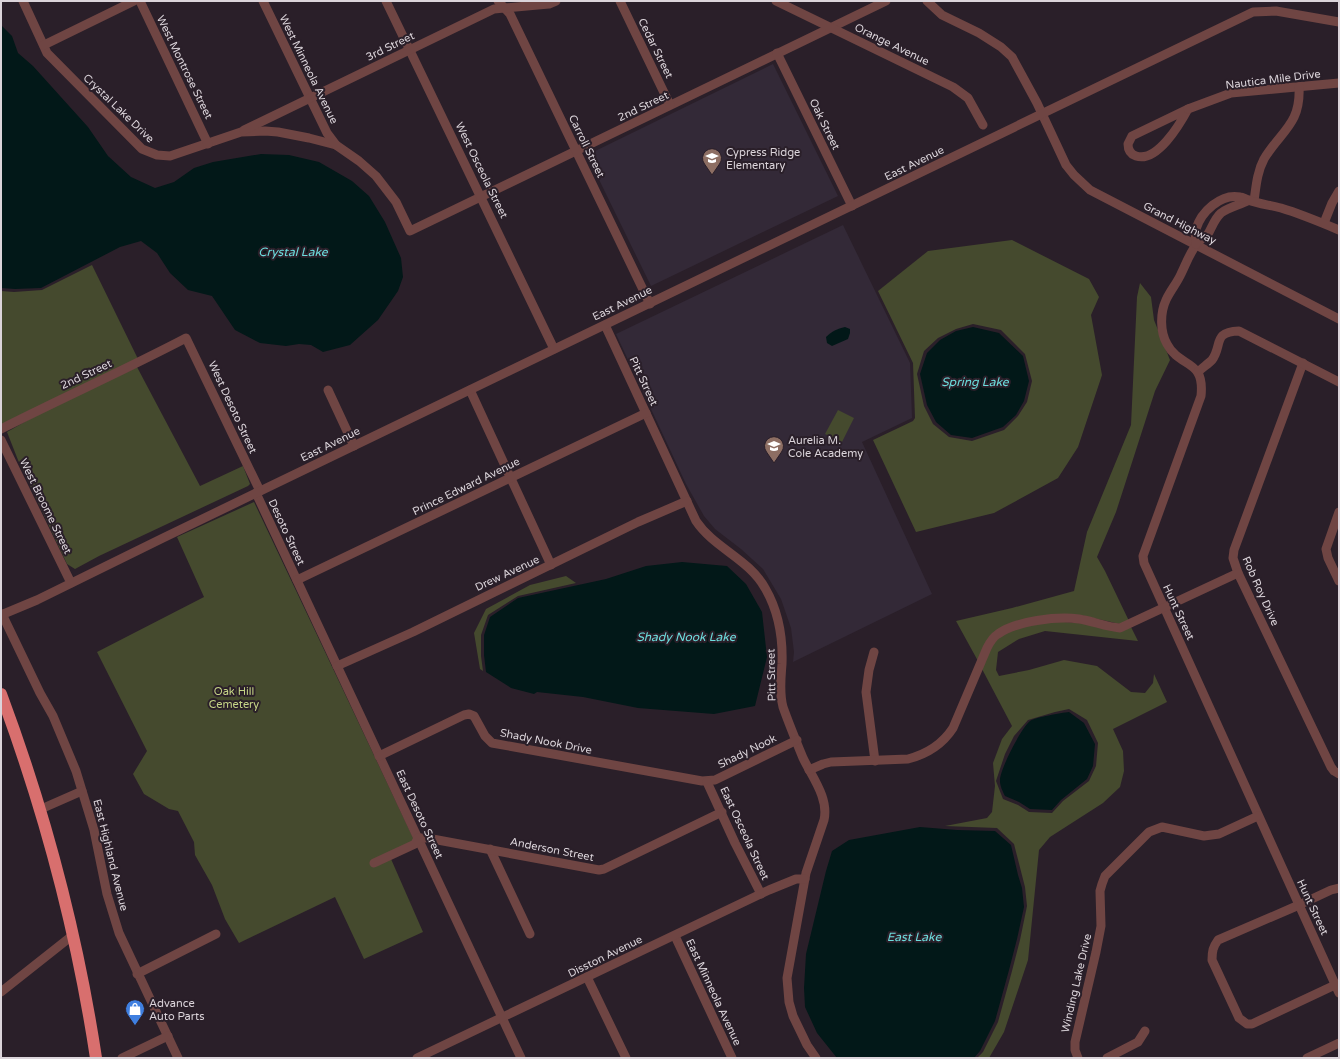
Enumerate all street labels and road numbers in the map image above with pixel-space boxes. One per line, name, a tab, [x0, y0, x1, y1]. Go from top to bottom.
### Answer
street label: West Minneola Avenue	[276, 12, 341, 126]
street label: West Montrose Street	[154, 13, 215, 121]
street label: Cedar Street	[635, 16, 676, 80]
street label: Orange Avenue	[852, 21, 931, 68]
street label: 3rd Street	[364, 29, 417, 64]
street label: Nautica Mile Drive	[1225, 67, 1321, 92]
street label: Crystal Lake Drive	[81, 71, 157, 146]
street label: 2nd Street	[616, 89, 671, 124]
street label: Oak Street	[807, 97, 843, 152]
street label: Carroll Street	[566, 113, 607, 180]
street label: West Osceola Street	[453, 120, 510, 220]
street label: East Avenue	[882, 143, 946, 183]
street label: Grand Highway	[1141, 199, 1219, 248]
street label: East Avenue	[590, 283, 654, 323]
street label: Pitt Street	[627, 355, 661, 408]
street label: 2nd Street	[59, 357, 114, 392]
street label: West Desoto Street	[205, 359, 260, 455]
street label: East Avenue	[298, 424, 362, 464]
street label: Prince Edward Avenue	[410, 455, 522, 518]
street label: West Broome Street	[17, 456, 74, 556]
street label: Desoto Street	[266, 497, 308, 567]
street label: Drew Avenue	[473, 553, 541, 594]
street label: Rob Roy Drive	[1239, 554, 1282, 628]
street label: Hunt Street	[1160, 582, 1197, 642]
street label: Pitt Street	[765, 649, 778, 701]
street label: Shady Nook Drive	[499, 726, 593, 757]
street label: Shady Nook	[716, 732, 779, 771]
street label: East Desoto Street	[393, 768, 446, 861]
street label: East Osceola Street	[717, 784, 772, 882]
street label: East Highland Avenue	[90, 798, 131, 912]
street label: Anderson Street	[509, 835, 595, 864]
street label: Hunt Street	[1294, 877, 1331, 937]
street label: Winding Lake Drive	[1059, 932, 1094, 1034]
street label: Disston Avenue	[566, 933, 645, 980]
street label: East Minneola Avenue	[683, 937, 744, 1048]

